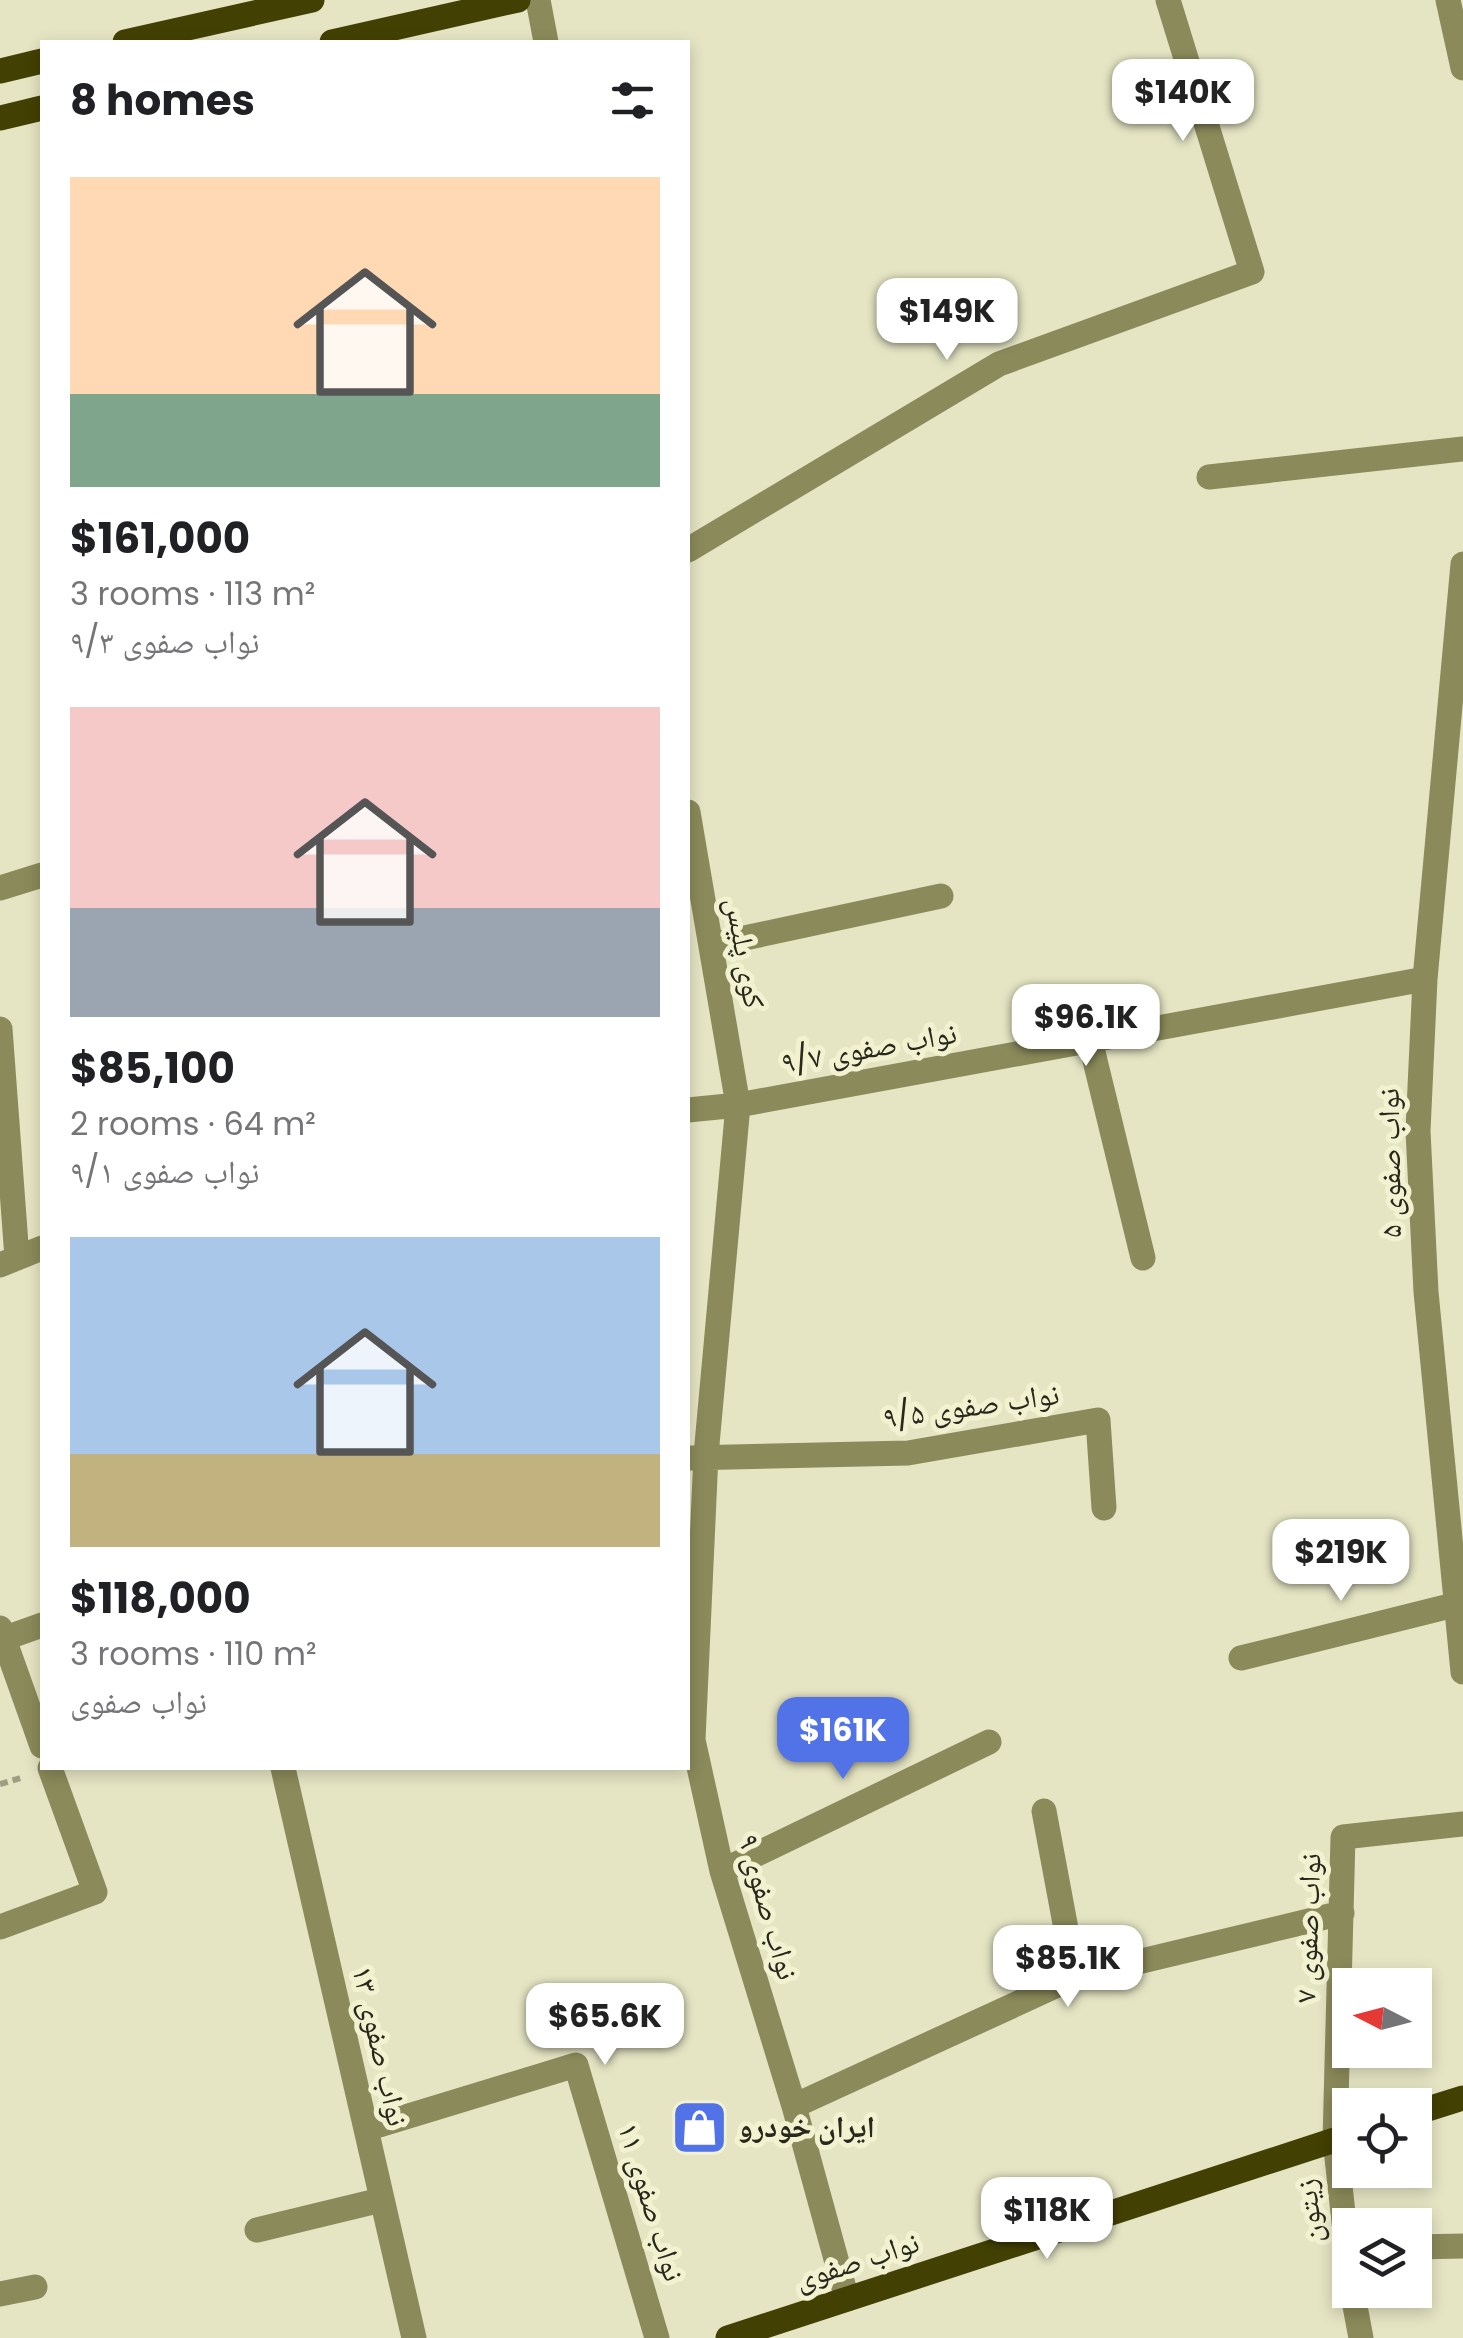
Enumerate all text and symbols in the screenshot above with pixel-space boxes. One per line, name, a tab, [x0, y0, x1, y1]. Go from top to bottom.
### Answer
pin: $140K	[1113, 59, 1253, 144]
text: $140K	[1134, 69, 1232, 114]
text: 8 homes	[70, 71, 255, 130]
icon: filters	[605, 73, 660, 128]
icon: home	[275, 242, 455, 422]
pin: $149K	[877, 278, 1017, 363]
text: $149K	[899, 288, 995, 333]
text: $161,000	[70, 509, 250, 568]
text: 3 rooms · 113 m²	[70, 571, 315, 616]
text: نواب صفوی ۹/۳	[70, 619, 259, 664]
icon: home	[275, 772, 455, 952]
street label: کوی پلیس	[715, 894, 776, 1012]
pin: $96.1K	[1005, 984, 1167, 1069]
text: $96.1K	[1034, 994, 1138, 1039]
street label: نواب صفوی ۹/۷	[778, 1011, 960, 1084]
text: $85,100	[70, 1039, 235, 1098]
street label: نواب صفوی ۵	[1367, 1088, 1412, 1238]
text: 2 rooms · 64 m²	[70, 1101, 316, 1146]
text: نواب صفوی ۹/۱	[70, 1149, 259, 1194]
icon: home	[275, 1302, 455, 1482]
street label: نواب صفوی ۹/۵	[880, 1372, 1062, 1439]
pin: $219K	[1271, 1519, 1411, 1604]
text: $219K	[1294, 1529, 1388, 1574]
text: $118,000	[70, 1569, 251, 1628]
text: 3 rooms · 110 m²	[70, 1631, 316, 1676]
text: نواب صفوی	[70, 1679, 207, 1724]
pin: $161K	[773, 1697, 913, 1782]
text: $161K	[799, 1707, 887, 1752]
street label: نواب صفوی ۹	[727, 1829, 810, 1985]
street label: نواب صفوی ۷	[1283, 1852, 1332, 2004]
pin: $85.1K	[987, 1925, 1149, 2010]
text: $85.1K	[1015, 1935, 1121, 1980]
street label: نواب صفوی ۱۳	[341, 1961, 420, 2130]
north arrow	[1332, 1968, 1432, 2068]
map controls	[1332, 1968, 1432, 2308]
pin: $65.6K	[524, 1983, 686, 2068]
text: $65.6K	[548, 1993, 662, 2038]
button: locate	[1332, 2088, 1432, 2188]
shop icon: ایران خودرو	[669, 2097, 729, 2157]
place label: ایران خودرو	[738, 2105, 875, 2148]
street label: نواب صفوی ۱۱	[607, 2117, 696, 2286]
pin: $118K	[977, 2177, 1117, 2262]
street label: زیتون	[1284, 2177, 1333, 2245]
text: $118K	[1003, 2187, 1091, 2232]
button: layers	[1332, 2208, 1432, 2308]
street label: نواب صفوی	[789, 2220, 925, 2301]

